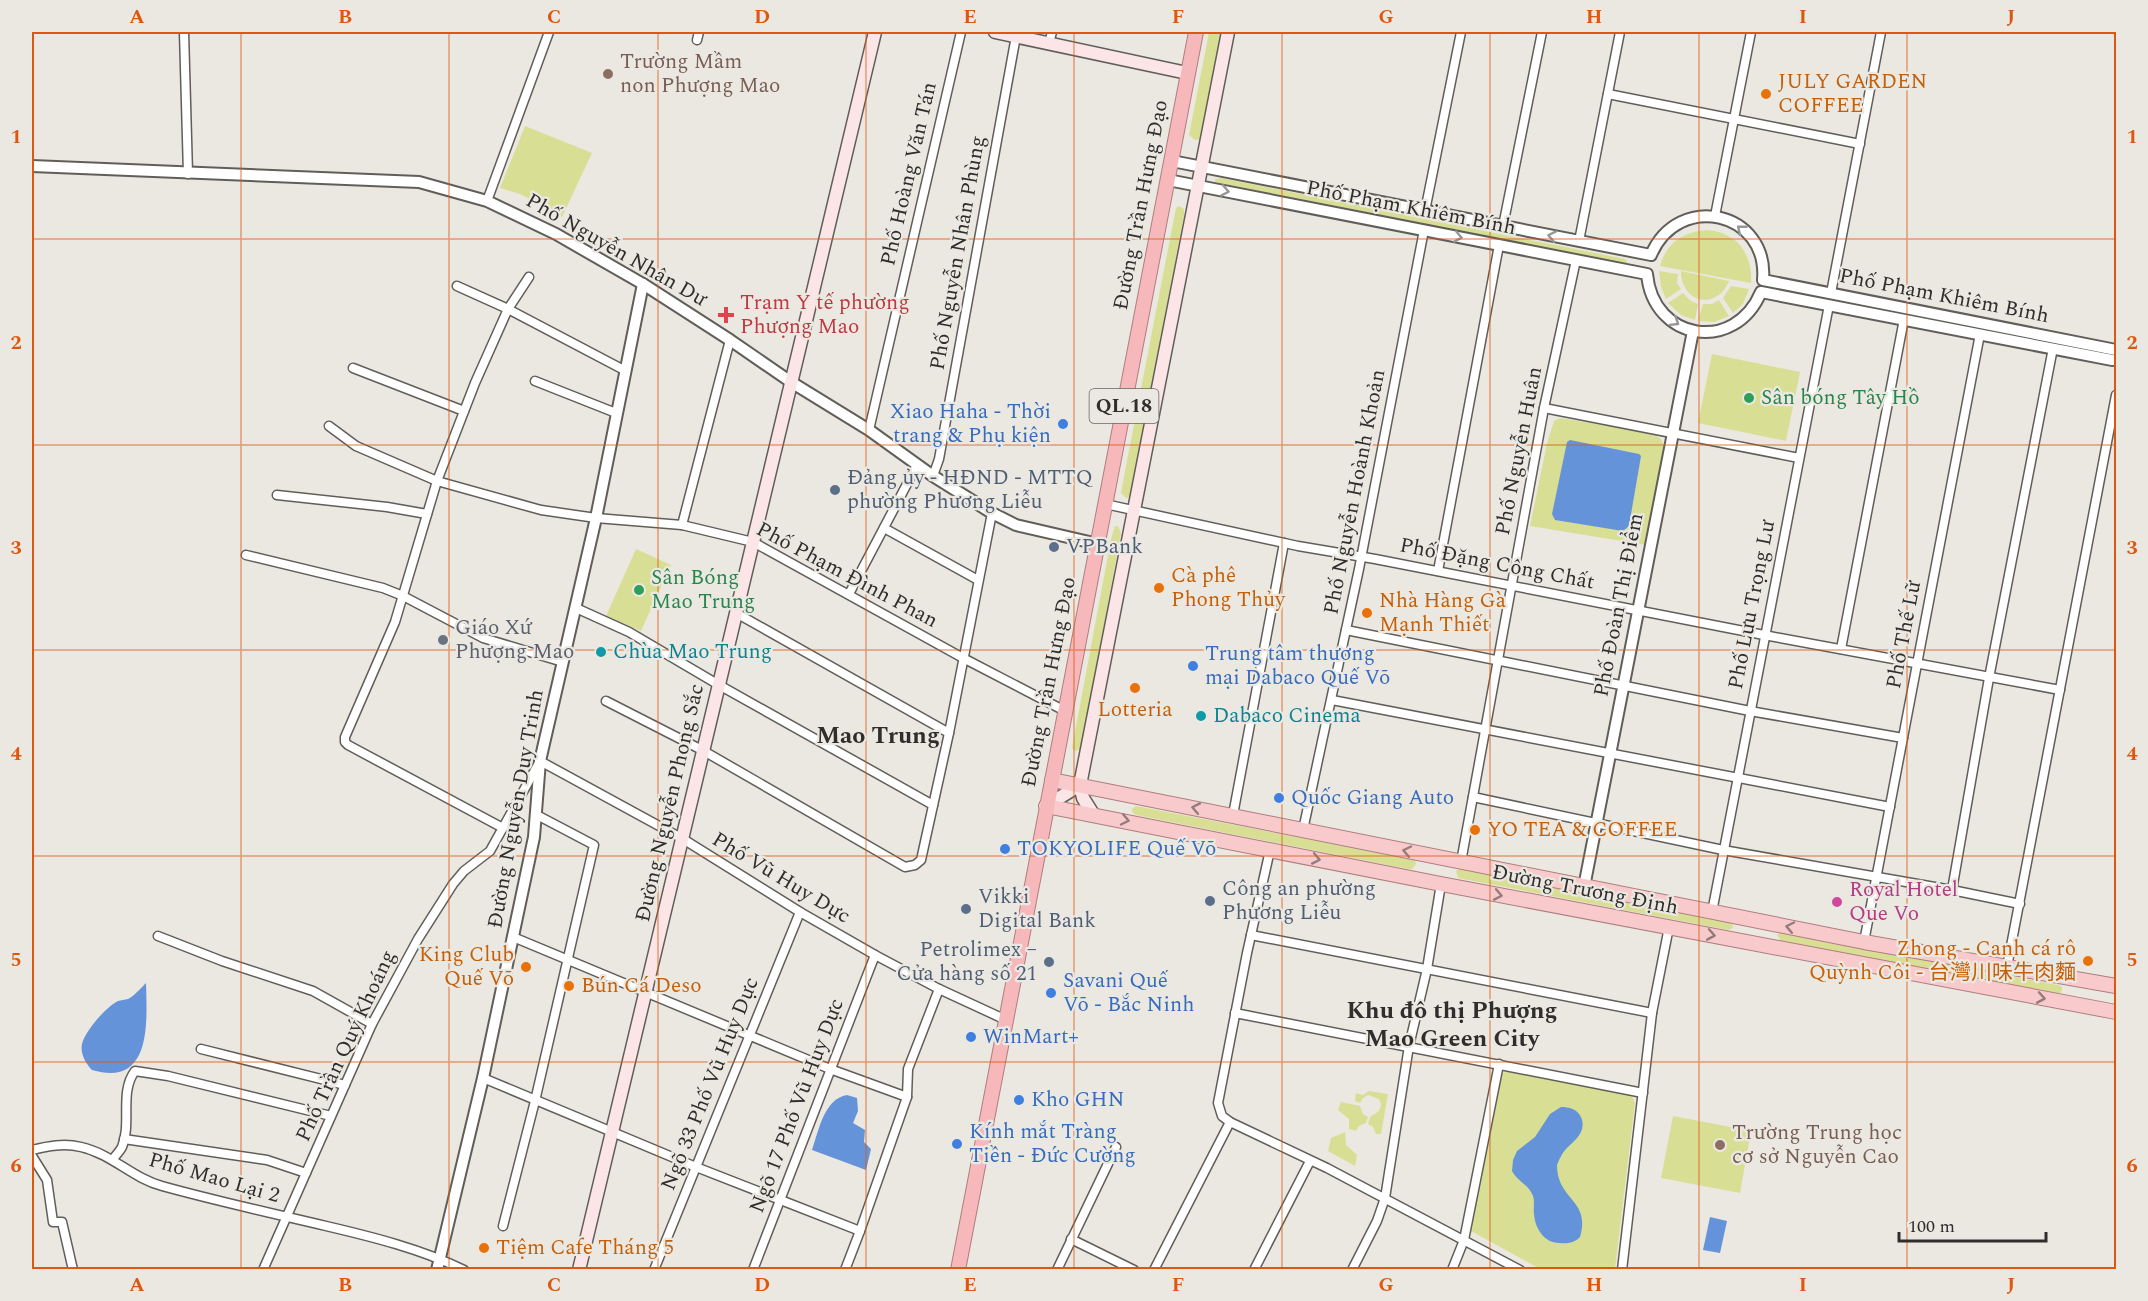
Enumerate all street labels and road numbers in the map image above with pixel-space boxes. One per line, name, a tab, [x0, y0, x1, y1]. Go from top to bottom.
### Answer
street label: Phố Hoàng Văn Tán	[872, 79, 946, 269]
street label: Đường Trần Hưng Đạo	[1105, 97, 1177, 313]
street label: Phố Nguyễn Nhân Phùng	[922, 133, 994, 373]
street label: Phố Phạm Khiêm Bính	[1303, 172, 1519, 244]
street label: Phố Nguyễn Nhân Dư	[519, 185, 714, 316]
street label: Phố Phạm Khiêm Bính	[1836, 260, 2052, 332]
street label: Phố Nguyễn Huân	[1487, 364, 1551, 538]
street label: Phố Nguyễn Hoành Khoản	[1316, 367, 1394, 617]
road number: QL.18	[1090, 389, 1158, 423]
street label: Phố Đoàn Thị Điểm	[1585, 510, 1653, 700]
street label: Phố Phạm Đình Phan	[750, 513, 944, 637]
street label: Phố Lưu Trọng Lư	[1720, 517, 1784, 692]
street label: Phố Đặng Công Chất	[1397, 529, 1597, 599]
street label: Đường Trần Hưng Đạo	[1013, 574, 1085, 790]
street label: Phố Thế Lữ	[1878, 577, 1930, 692]
street label: Đường Nguyễn Phong Sắc	[627, 681, 713, 925]
street label: Đường Nguyễn Duy Trinh	[479, 687, 553, 931]
street label: Phố Vũ Huy Dực	[706, 824, 856, 932]
street label: Đường Trương Định	[1489, 856, 1681, 924]
street label: Phố Trần Quý Khoáng	[287, 945, 405, 1147]
street label: Ngõ 33 Phố Vũ Huy Dực	[653, 973, 767, 1195]
street label: Ngõ 17 Phố Vũ Huy Dực	[741, 994, 853, 1218]
street label: Phố Mao Lại 2	[145, 1144, 283, 1212]

